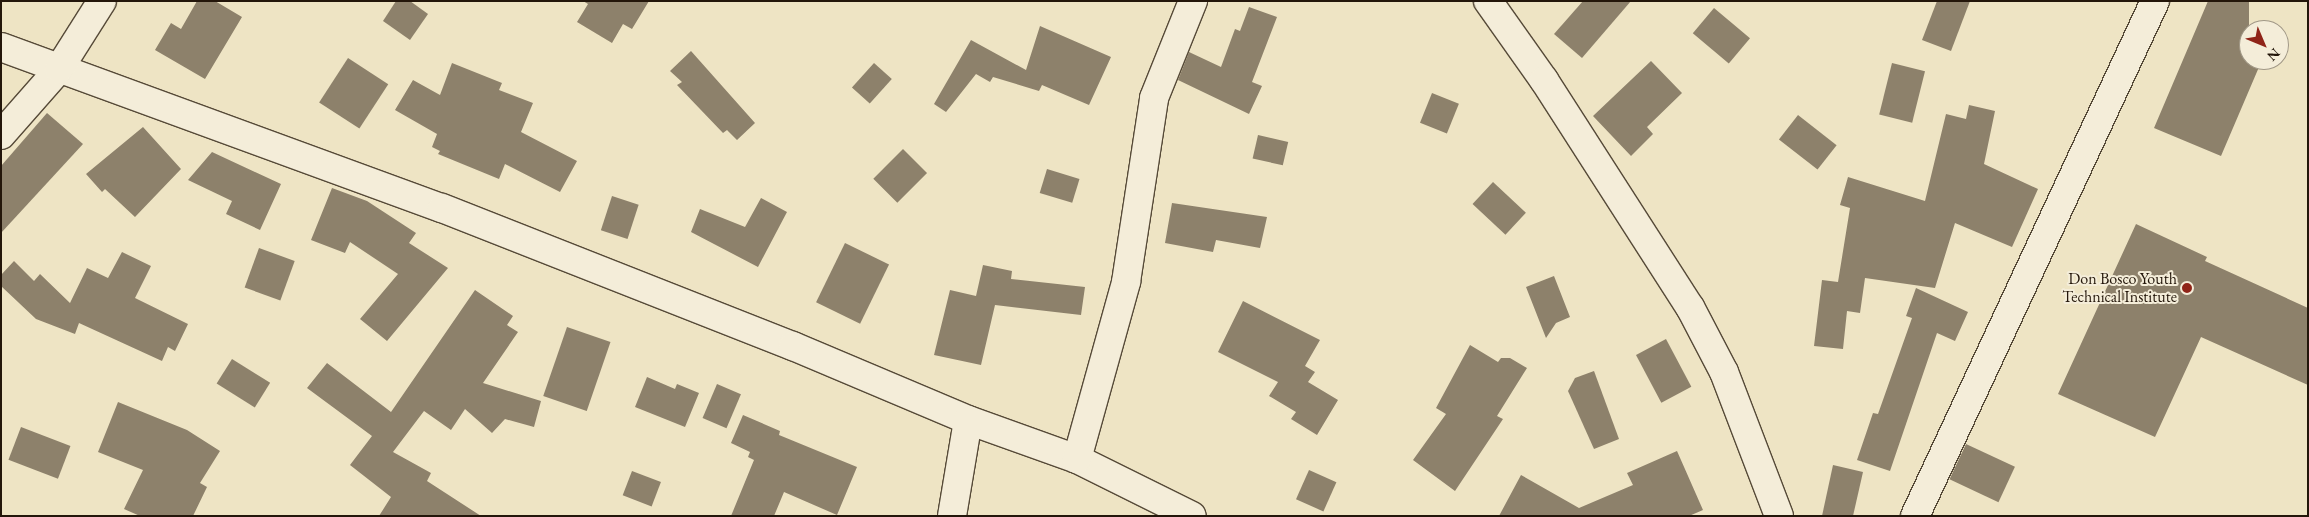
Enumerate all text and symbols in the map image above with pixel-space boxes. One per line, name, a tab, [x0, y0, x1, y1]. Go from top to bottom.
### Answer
north arrow	[2239, 20, 2289, 70]
text: N	[2264, 45, 2284, 65]
place label: Don Bosco Youth Technical Institute	[2062, 269, 2177, 307]
marker: Don Bosco Youth Technical Institute	[2181, 282, 2193, 294]

